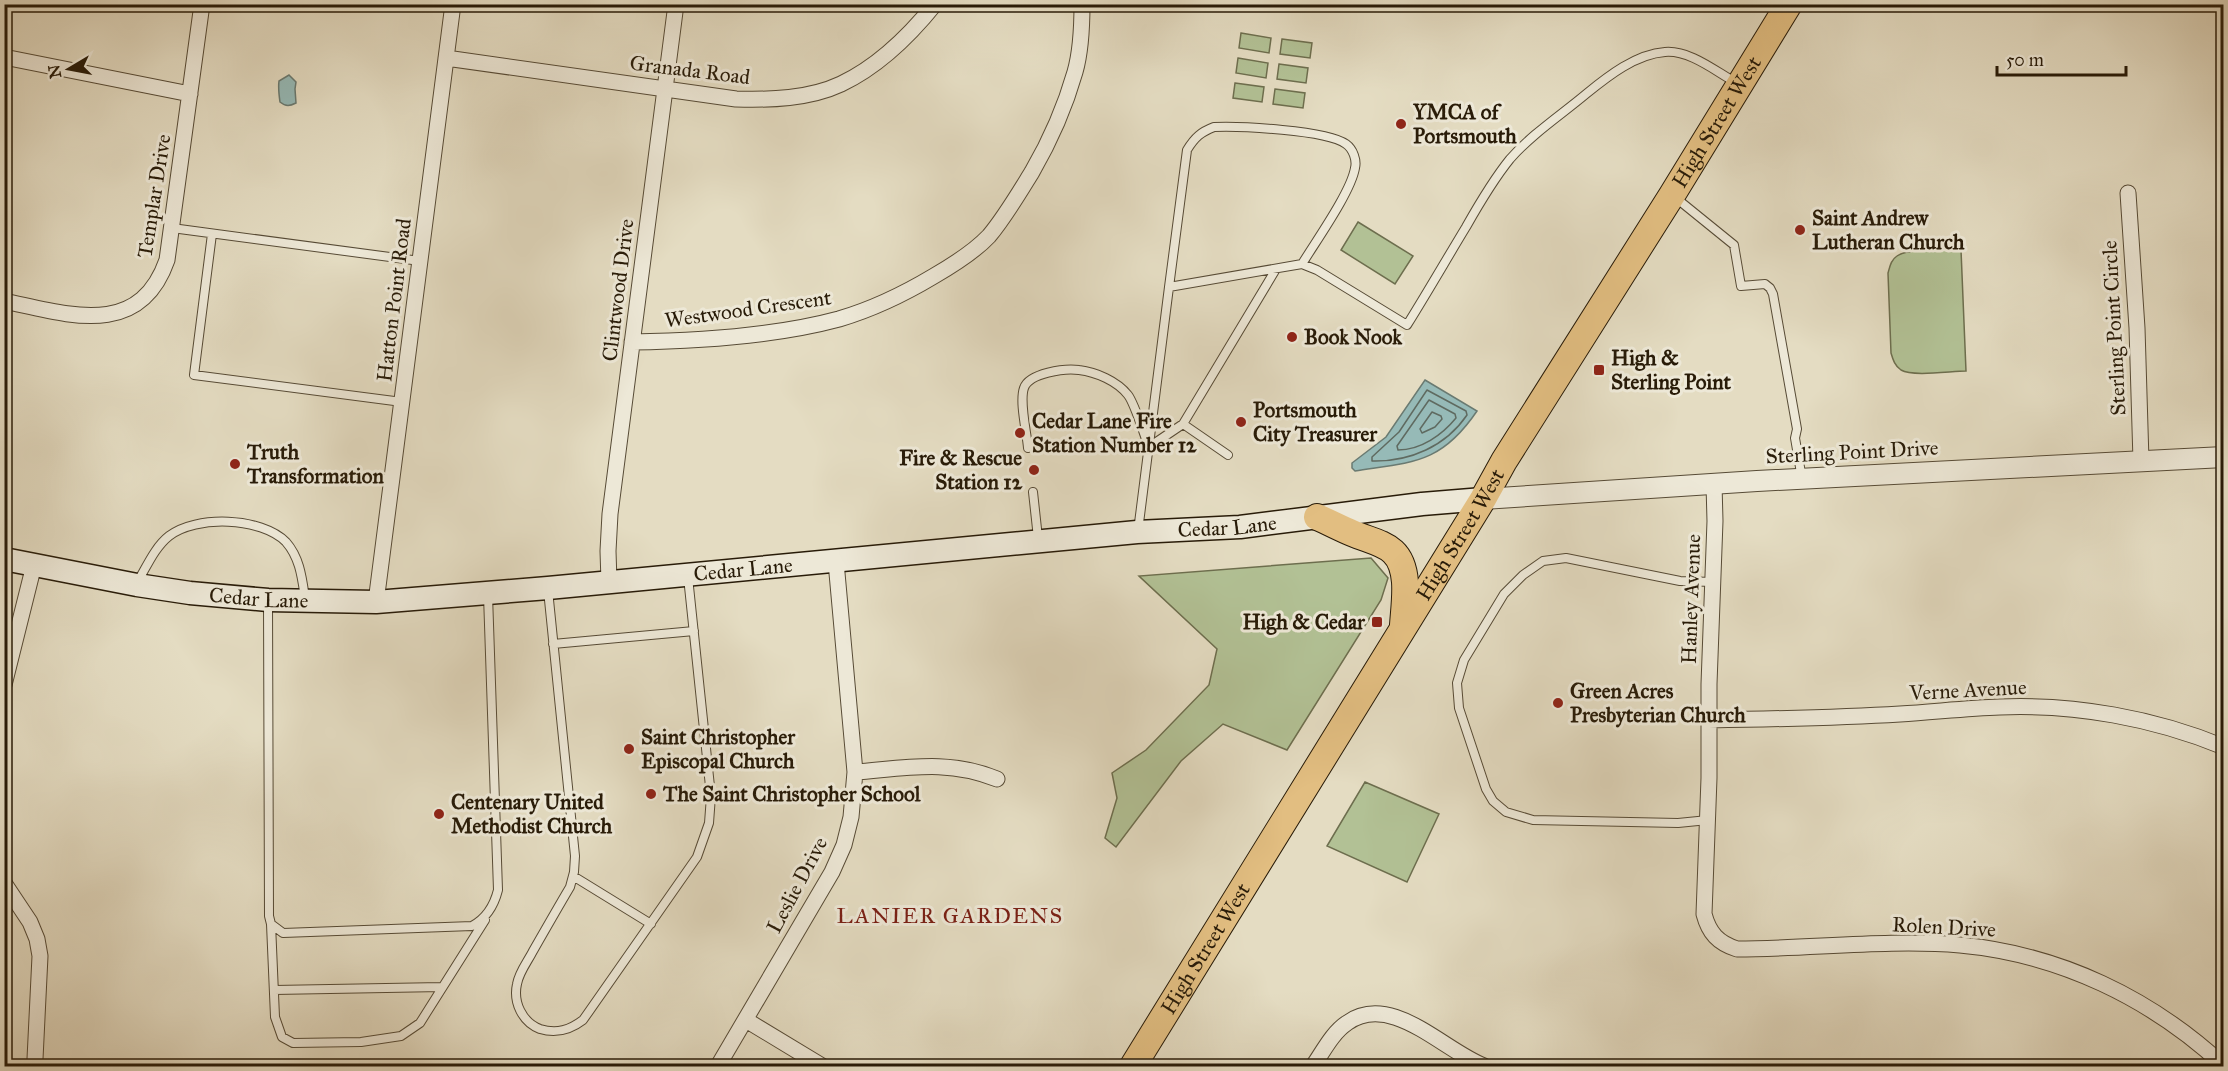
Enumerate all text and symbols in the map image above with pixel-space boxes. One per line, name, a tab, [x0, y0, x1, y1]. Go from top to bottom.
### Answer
north arrow	[39, 39, 99, 99]
scale bar	[1997, 39, 2126, 77]
text: 50 m	[2006, 49, 2044, 71]
street label: Granada Road	[628, 50, 752, 90]
street label: High Street West	[1667, 51, 1767, 193]
text: N	[44, 63, 65, 80]
place label: YMCA of Portsmouth	[1412, 99, 1517, 149]
marker: YMCA of Portsmouth	[1394, 117, 1408, 131]
street label: Templar Drive	[131, 132, 177, 260]
place label: Saint Andrew Lutheran Church	[1812, 205, 1965, 255]
street label: Hatton Point Road	[371, 216, 417, 383]
street label: Clintwood Drive	[596, 217, 640, 363]
marker: Saint Andrew Lutheran Church	[1793, 223, 1807, 237]
street label: Sterling Point Circle	[2096, 239, 2132, 416]
street label: Westwood Crescent	[663, 284, 833, 334]
place label: Book Nook	[1304, 324, 1403, 350]
marker: Book Nook	[1285, 330, 1299, 344]
place label: High & Sterling Point	[1611, 345, 1731, 395]
marker: High & Sterling Point	[1592, 363, 1606, 377]
place label: Portsmouth City Treasurer	[1253, 397, 1378, 447]
place label: Cedar Lane Fire Station Number 12	[1032, 408, 1197, 458]
marker: Portsmouth City Treasurer	[1234, 415, 1248, 429]
marker: Cedar Lane Fire Station Number 12	[1013, 426, 1027, 440]
street label: Sterling Point Drive	[1765, 434, 1939, 470]
place label: Truth Transformation	[246, 439, 384, 489]
place label: Fire & Rescue Station 12	[899, 445, 1023, 495]
marker: Truth Transformation	[228, 457, 242, 471]
marker: Fire & Rescue Station 12	[1027, 463, 1041, 477]
street label: High Street West	[1410, 464, 1510, 606]
street label: Cedar Lane	[1177, 509, 1279, 543]
street label: Hanley Avenue	[1676, 533, 1706, 664]
street label: Cedar Lane	[692, 552, 794, 587]
street label: Cedar Lane	[208, 582, 309, 614]
place label: High & Cedar	[1242, 609, 1366, 635]
marker: High & Cedar	[1370, 615, 1384, 629]
street label: Verne Avenue	[1908, 674, 2028, 706]
place label: Green Acres Presbyterian Church	[1570, 678, 1746, 728]
marker: Green Acres Presbyterian Church	[1551, 696, 1565, 710]
place label: Saint Christopher Episcopal Church	[641, 724, 796, 774]
marker: Saint Christopher Episcopal Church	[622, 742, 636, 756]
place label: The Saint Christopher School	[662, 781, 922, 807]
marker: The Saint Christopher School	[644, 787, 658, 801]
place label: Centenary United Methodist Church	[451, 789, 613, 839]
marker: Centenary United Methodist Church	[432, 807, 446, 821]
street label: Leslie Drive	[761, 832, 833, 938]
street label: High Street West	[1155, 878, 1256, 1019]
district label: LANIER GARDENS	[836, 902, 1064, 929]
street label: Rolen Drive	[1891, 911, 1997, 943]

